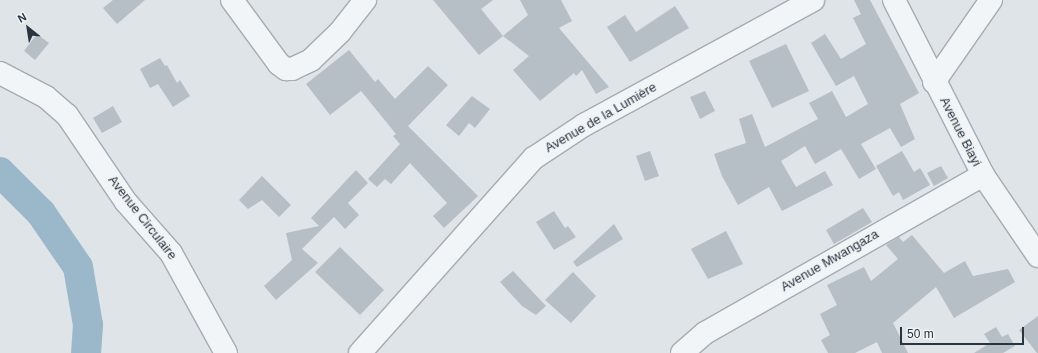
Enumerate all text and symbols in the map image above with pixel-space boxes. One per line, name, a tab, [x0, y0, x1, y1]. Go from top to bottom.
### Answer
north arrow	[8, 8, 48, 48]
text: N	[16, 10, 28, 25]
street label: Avenue de la Lumière	[542, 80, 660, 156]
street label: Avenue Biayi	[936, 95, 984, 169]
street label: Avenue Circulaire	[104, 173, 180, 263]
street label: Avenue Mwangaza	[778, 227, 882, 295]
scale bar	[902, 319, 1026, 345]
text: 50 m	[907, 327, 934, 341]

